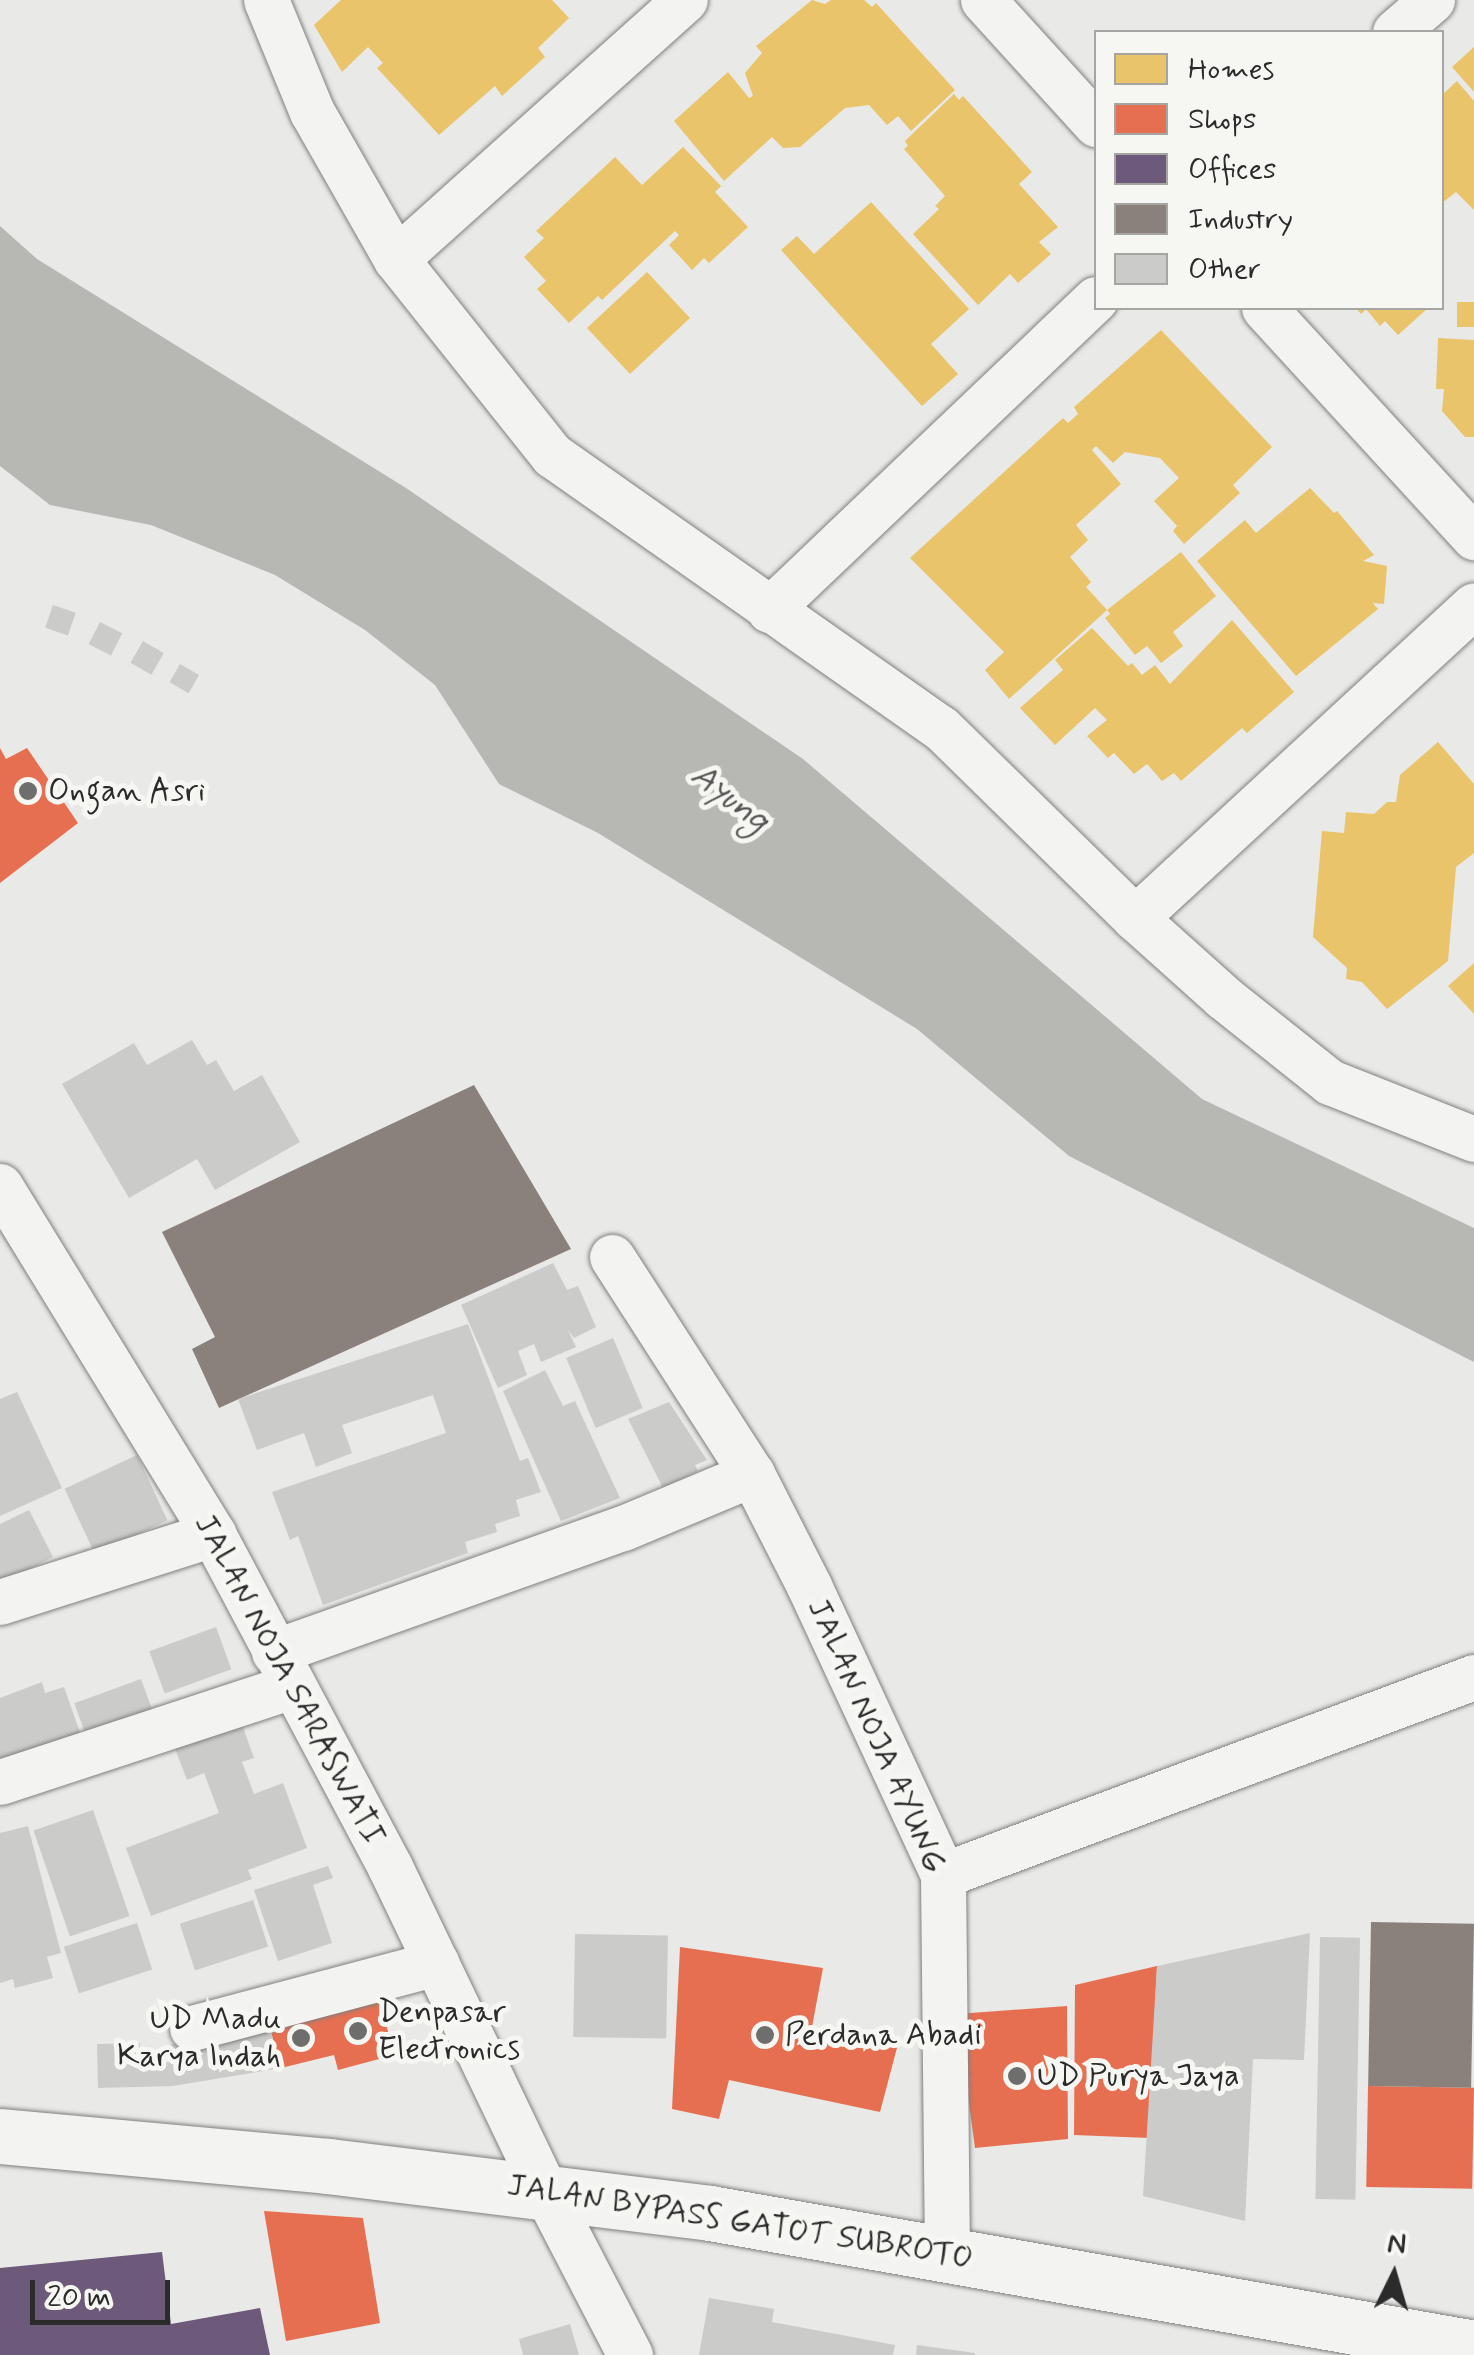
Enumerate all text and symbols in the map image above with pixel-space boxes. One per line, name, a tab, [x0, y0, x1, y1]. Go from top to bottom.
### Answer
legend	[1094, 30, 1444, 310]
text: Homes	[1188, 50, 1274, 89]
text: Shops	[1188, 100, 1256, 139]
text: Offices	[1188, 150, 1276, 189]
text: Industry	[1188, 200, 1293, 239]
text: Other	[1188, 250, 1261, 289]
water label: Ayung	[682, 754, 778, 842]
place label: Ongan Asri	[48, 772, 206, 810]
marker: Ongan Asri	[17, 780, 39, 802]
street label: JALAN NOJA SARASWATI	[184, 1505, 394, 1855]
street label: JALAN NOJA AYUNG	[798, 1592, 954, 1880]
place label: Denpasar Electronics	[378, 1994, 520, 2069]
place label: UD Madu Karya Indah	[110, 2001, 281, 2076]
place label: Perdana Abadi	[785, 2016, 982, 2054]
marker: Denpasar Electronics	[347, 2020, 369, 2042]
marker: Perdana Abadi	[754, 2024, 776, 2046]
marker: UD Madu Karya Indah	[290, 2027, 312, 2049]
place label: UD Purya Jaya	[1037, 2057, 1242, 2095]
marker: UD Purya Jaya	[1006, 2065, 1028, 2087]
street label: JALAN BYPASS GATOT SUBROTO	[504, 2166, 976, 2278]
north arrow	[1344, 2225, 1444, 2325]
text: N	[1386, 2225, 1408, 2264]
scale bar	[35, 2260, 175, 2322]
text: 20 m	[47, 2278, 111, 2317]

